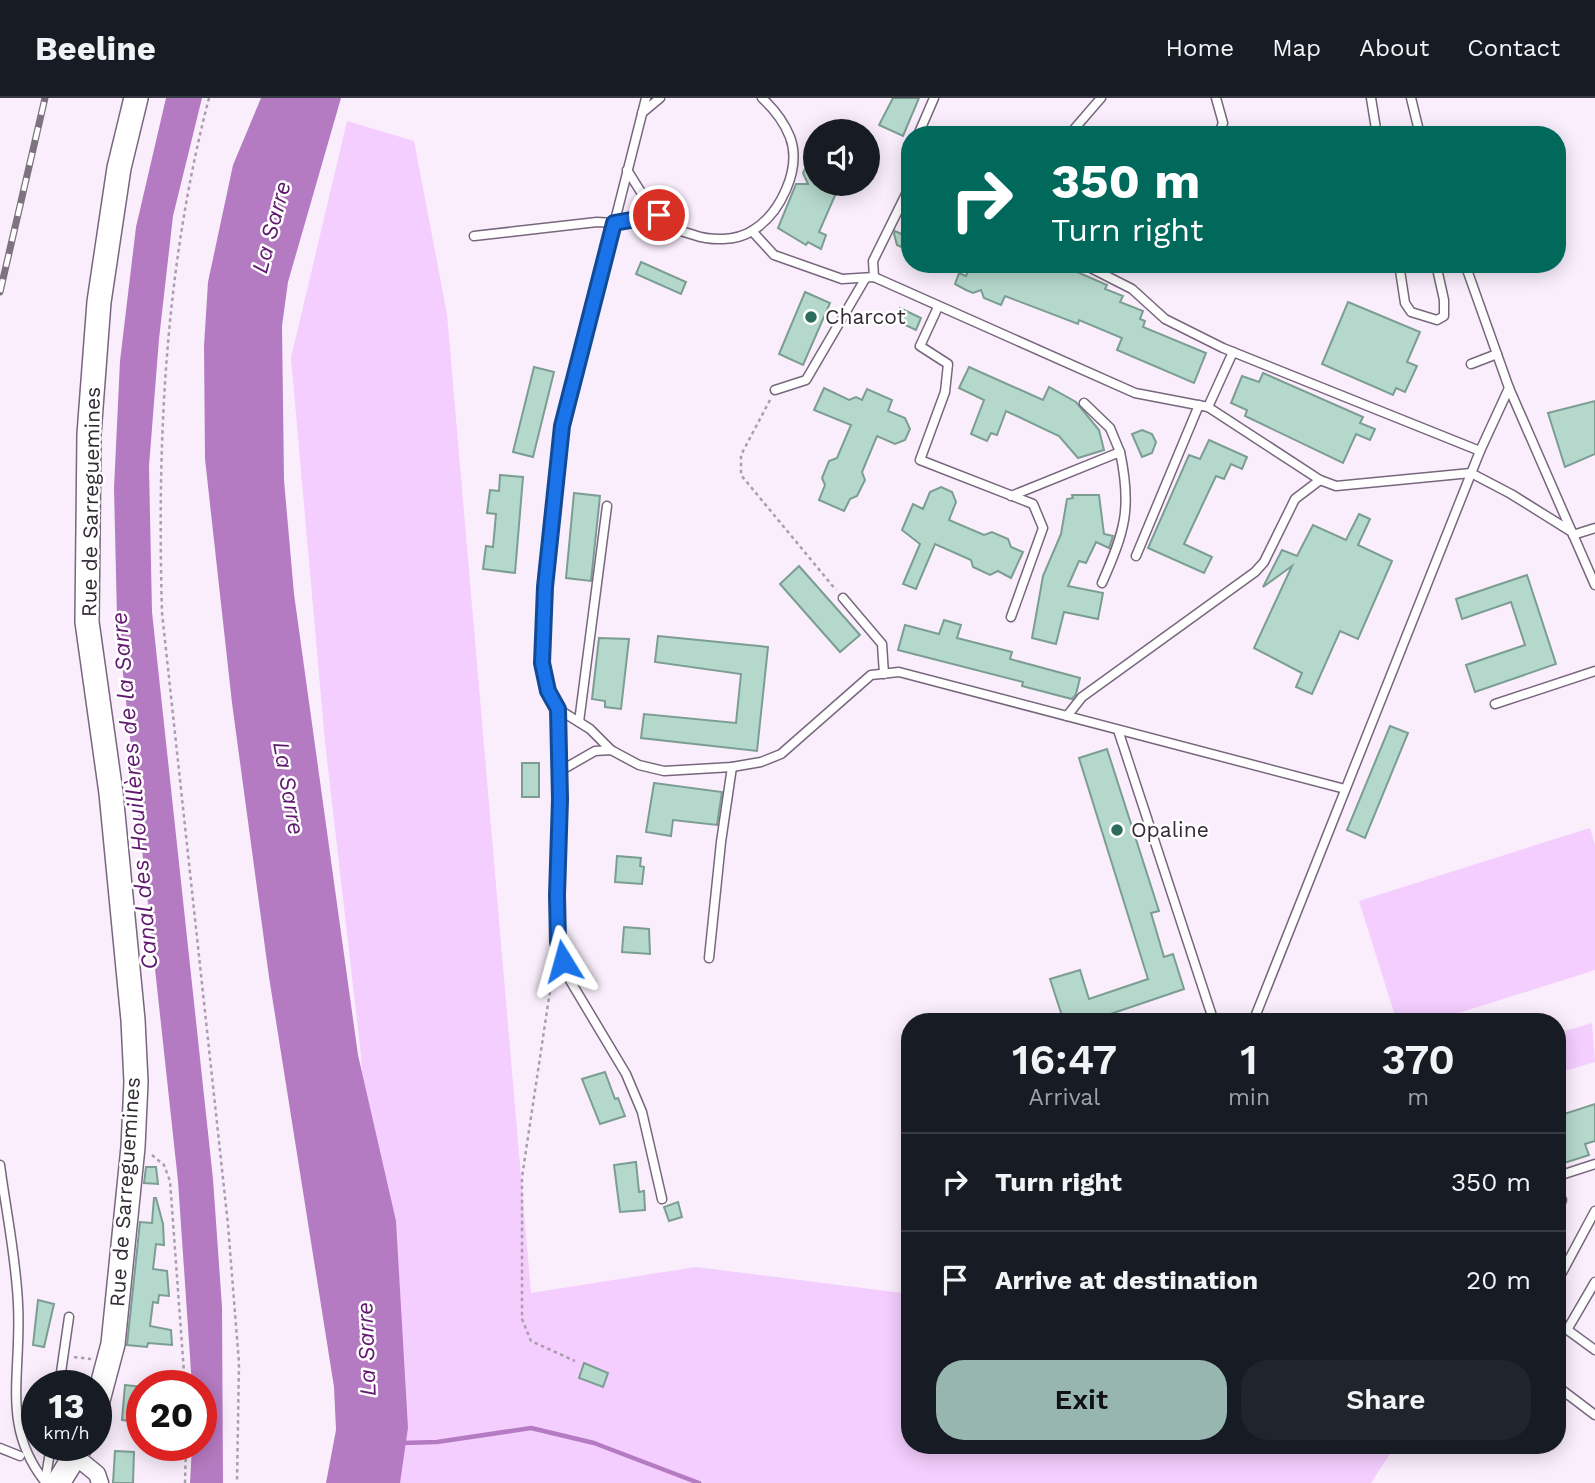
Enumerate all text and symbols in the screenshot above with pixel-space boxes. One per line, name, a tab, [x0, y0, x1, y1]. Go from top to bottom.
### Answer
text: Beeline	[35, 29, 156, 68]
text: Home	[1166, 34, 1234, 62]
text: Map	[1272, 34, 1321, 62]
text: About	[1359, 34, 1429, 62]
text: Contact	[1467, 34, 1560, 62]
map controls	[803, 119, 880, 196]
button: sound	[803, 119, 880, 196]
text: 350 m	[1051, 152, 1200, 210]
icon: right	[936, 154, 1027, 245]
water label: La Sarre	[246, 178, 297, 276]
pin	[629, 185, 689, 245]
icon: arrive	[640, 196, 678, 234]
text: Turn right	[1051, 211, 1203, 249]
place label: Charcot	[825, 304, 906, 329]
marker: Charcot	[803, 309, 819, 325]
street label: Rue de Sarreguemines	[76, 387, 105, 617]
water label: Canal des Houillères de la Sarre	[105, 611, 164, 971]
water label: La Sarre	[267, 739, 310, 837]
place label: Opaline	[1131, 817, 1209, 842]
marker: Opaline	[1109, 822, 1125, 838]
position arrow	[526, 924, 600, 998]
text: 16:47	[1012, 1035, 1117, 1084]
text: 1	[1240, 1035, 1258, 1084]
text: 370	[1381, 1035, 1455, 1084]
street label: Rue de Sarreguemines	[104, 1076, 145, 1308]
text: Arrival	[1029, 1084, 1100, 1111]
text: min	[1228, 1084, 1270, 1111]
text: m	[1407, 1084, 1429, 1111]
icon: right	[936, 1163, 974, 1201]
text: Turn right	[995, 1167, 1122, 1197]
text: 350 m	[1451, 1167, 1531, 1197]
icon: arrive	[936, 1261, 974, 1299]
text: Arrive at destination	[995, 1265, 1258, 1295]
text: 20 m	[1466, 1265, 1531, 1295]
water label: La Sarre	[351, 1301, 382, 1397]
button: Exit	[936, 1360, 1227, 1440]
button: Share	[1241, 1360, 1531, 1440]
speed limit sign: 20	[126, 1370, 217, 1461]
text: 13	[49, 1385, 84, 1427]
text: km/h	[43, 1422, 90, 1443]

